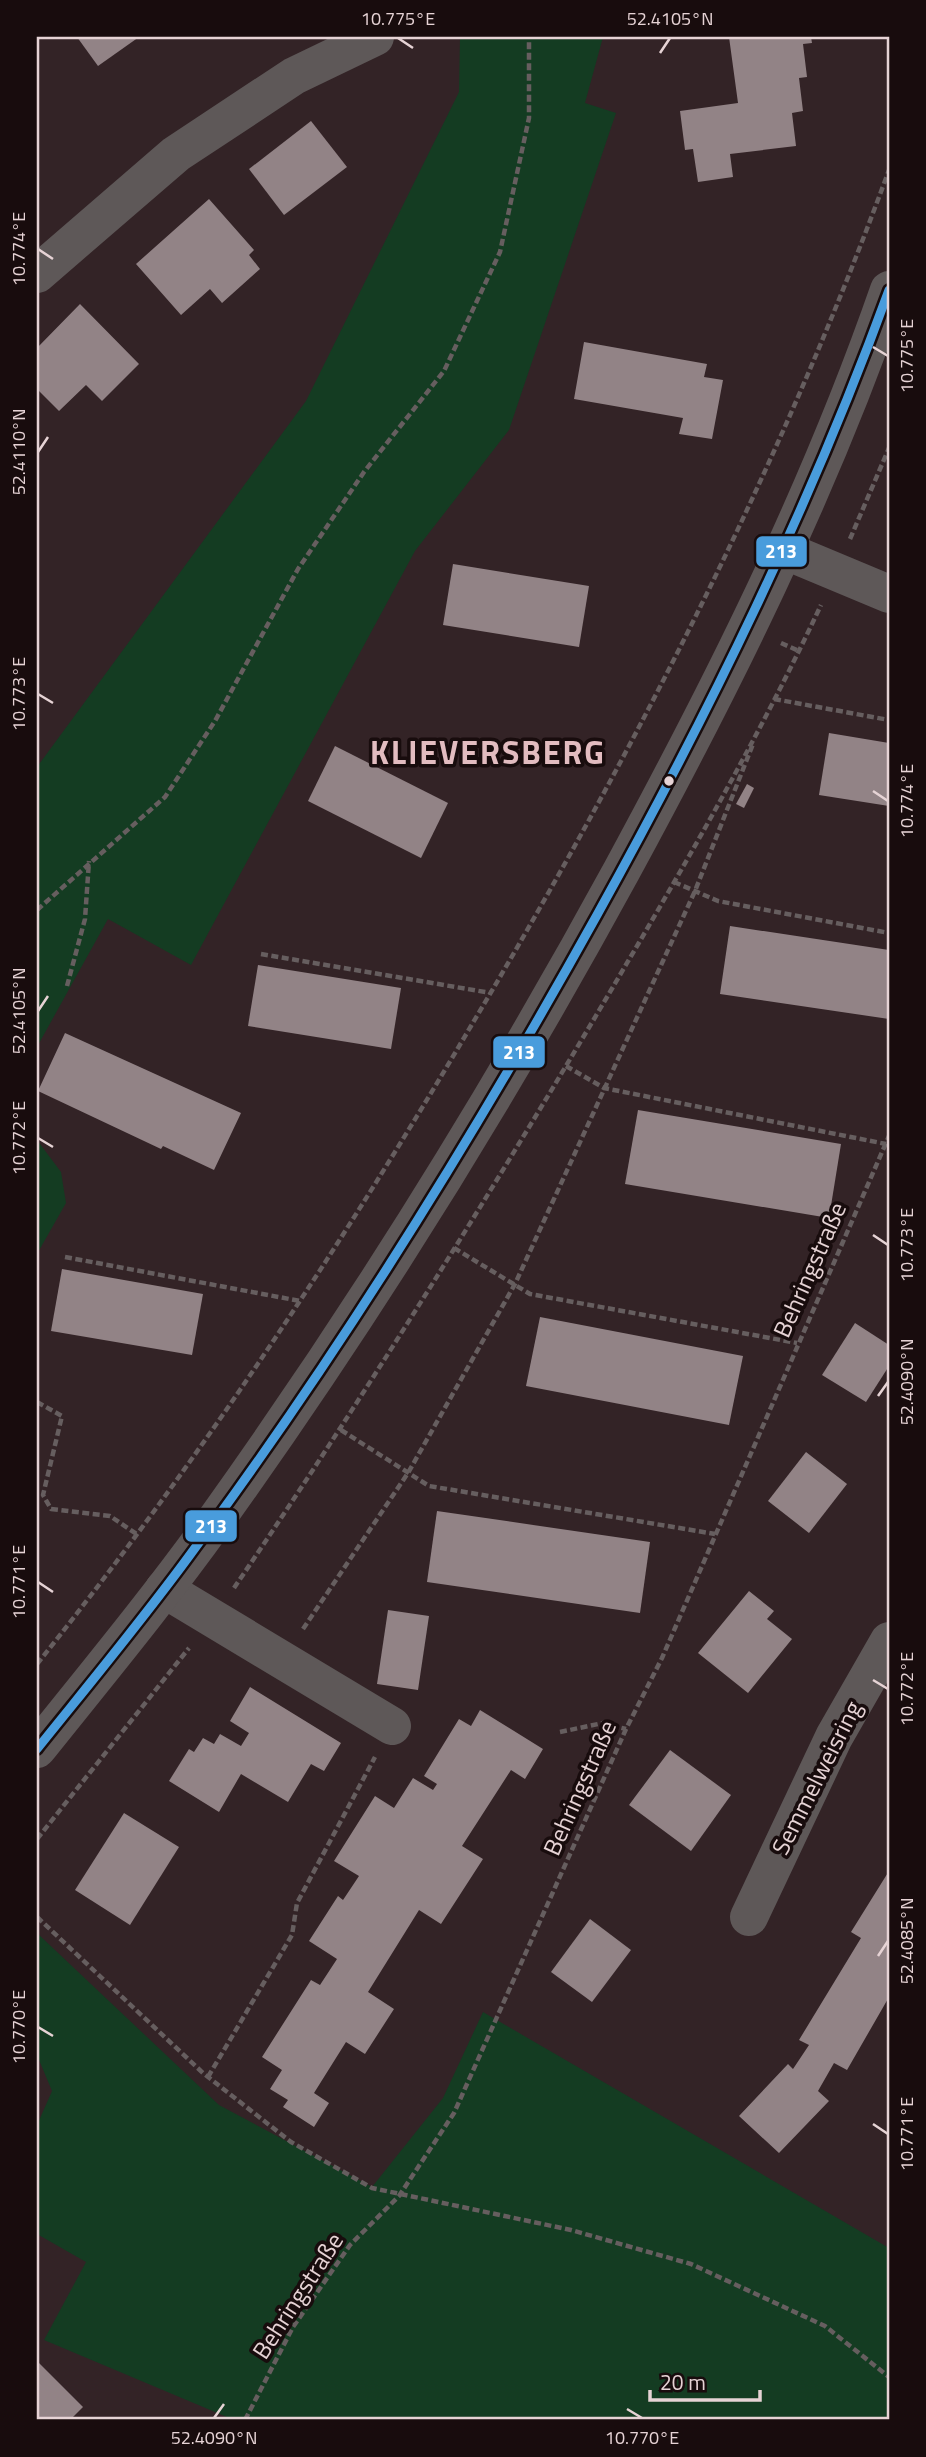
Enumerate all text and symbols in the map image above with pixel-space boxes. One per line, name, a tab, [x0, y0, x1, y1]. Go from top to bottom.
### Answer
text: 10.775°E	[361, 5, 435, 32]
text: 52.4105°N	[627, 5, 713, 32]
text: 10.774°E	[5, 212, 32, 286]
text: 10.775°E	[893, 319, 920, 393]
text: 52.4110°N	[5, 409, 32, 495]
line badge: 213	[755, 535, 808, 568]
text: 213	[765, 536, 797, 565]
text: 10.773°E	[5, 657, 32, 731]
district label: KLIEVERSBERG	[370, 728, 606, 776]
text: 10.774°E	[893, 764, 920, 838]
unlabelled marker	[662, 774, 676, 788]
text: 52.4105°N	[5, 968, 32, 1054]
line badge: 213	[492, 1035, 546, 1069]
text: 213	[503, 1037, 535, 1066]
text: 10.772°E	[5, 1101, 32, 1175]
street label: Behringstraße	[763, 1196, 855, 1343]
text: 10.773°E	[893, 1208, 920, 1282]
text: 52.4090°N	[893, 1339, 920, 1425]
line badge: 213	[184, 1509, 238, 1543]
text: 213	[195, 1511, 227, 1540]
text: 10.771°E	[5, 1545, 32, 1619]
text: 10.772°E	[893, 1652, 920, 1726]
street label: Semmelweisring	[762, 1694, 870, 1861]
street label: Behringstraße	[533, 1714, 625, 1861]
text: 52.4085°N	[893, 1898, 920, 1984]
text: 10.770°E	[5, 1990, 32, 2064]
text: 10.771°E	[893, 2097, 920, 2171]
street label: Behringstraße	[243, 2225, 352, 2366]
scale bar	[650, 2359, 760, 2403]
text: 20 m	[660, 2366, 706, 2398]
text: 52.4090°N	[171, 2424, 257, 2451]
text: 10.770°E	[605, 2424, 679, 2451]

